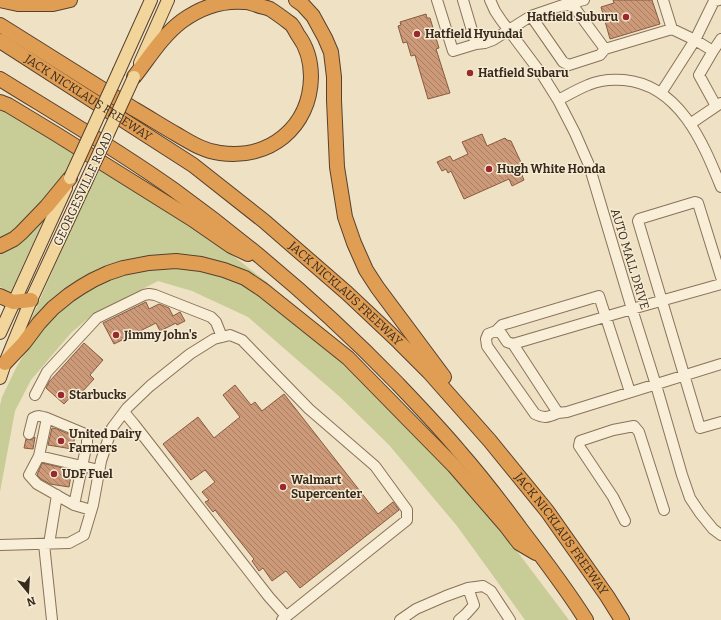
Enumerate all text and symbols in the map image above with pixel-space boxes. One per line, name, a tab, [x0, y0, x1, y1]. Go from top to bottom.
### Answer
place label: Hatfield Suburu	[527, 10, 618, 24]
marker: Hatfield Suburu	[621, 12, 631, 22]
place label: Hatfield Hyundai	[425, 27, 523, 41]
marker: Hatfield Hyundai	[412, 29, 422, 39]
street label: JACK NICKLAUS FREEWAY	[21, 51, 155, 144]
place label: Hatfield Subaru	[478, 66, 569, 80]
marker: Hatfield Subaru	[465, 68, 475, 78]
street label: GEORGESVILLE ROAD	[50, 130, 116, 248]
place label: Hugh White Honda	[497, 162, 606, 176]
marker: Hugh White Honda	[484, 164, 494, 174]
street label: AUTO MALL DRIVE	[608, 207, 652, 311]
street label: JACK NICKLAUS FREEWAY	[285, 238, 405, 349]
place label: Jimmy John's	[123, 328, 197, 342]
marker: Jimmy John's	[111, 330, 121, 340]
place label: Starbucks	[69, 388, 127, 402]
marker: Starbucks	[56, 390, 66, 400]
place label: United Dairy Farmers	[69, 427, 142, 455]
marker: United Dairy Farmers	[56, 436, 66, 446]
place label: UDF Fuel	[62, 467, 113, 481]
marker: UDF Fuel	[49, 469, 59, 479]
street label: JACK NICKLAUS FREEWAY	[511, 469, 611, 598]
place label: Walmart Supercenter	[291, 473, 362, 501]
marker: Walmart Supercenter	[278, 482, 288, 492]
north arrow	[8, 572, 48, 612]
text: N	[24, 594, 37, 609]

